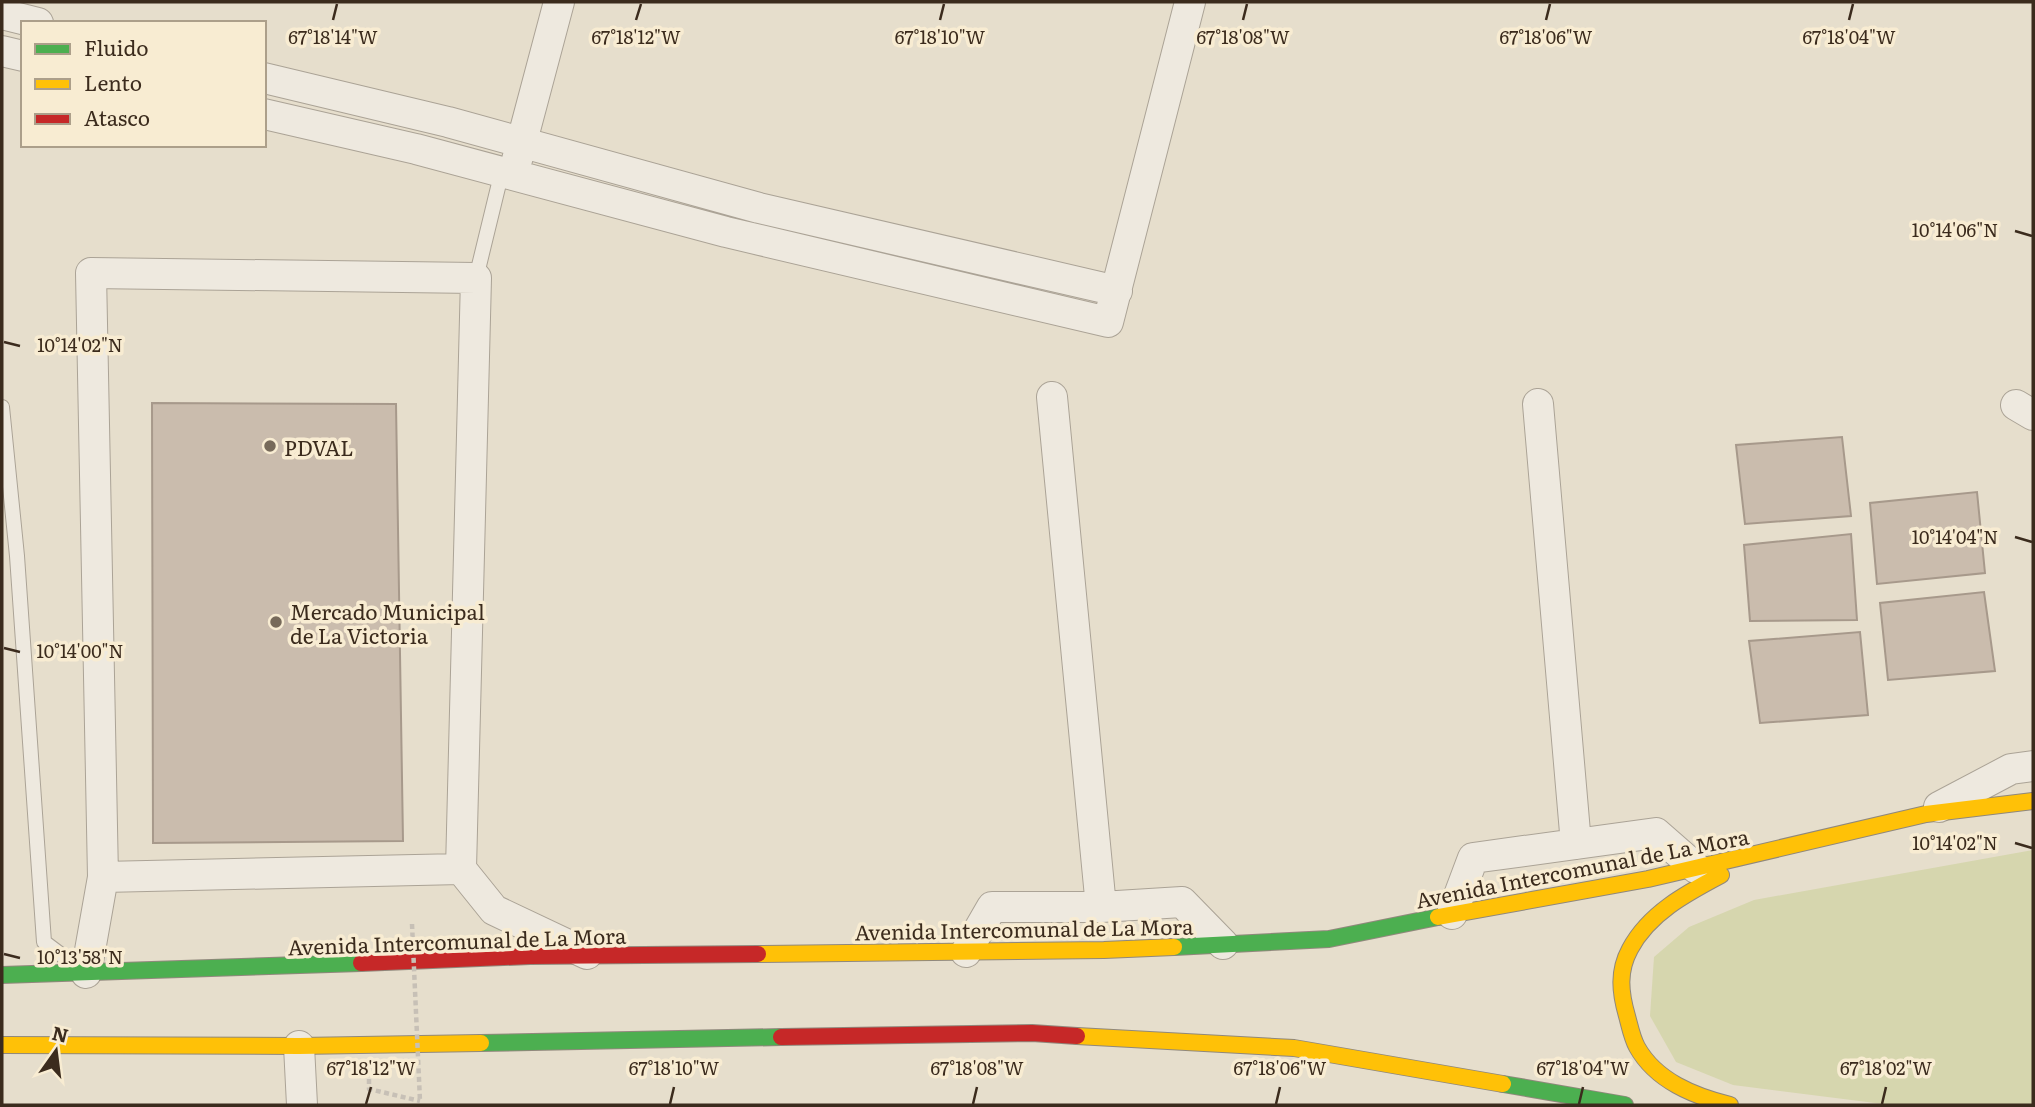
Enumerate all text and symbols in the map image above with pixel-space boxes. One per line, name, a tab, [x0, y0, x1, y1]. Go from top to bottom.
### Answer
legend	[21, 21, 266, 147]
text: 67°18'14"W	[288, 23, 378, 50]
text: 67°18'12"W	[591, 23, 681, 50]
text: 67°18'10"W	[895, 23, 986, 50]
text: 67°18'08"W	[1196, 23, 1290, 50]
text: 67°18'06"W	[1500, 23, 1593, 50]
text: 67°18'04"W	[1802, 23, 1896, 50]
text: Fluido	[84, 31, 148, 62]
text: Lento	[84, 66, 142, 97]
text: Atasco	[84, 101, 150, 132]
text: 10°14'06"N	[1912, 216, 1998, 243]
text: 10°14'02"N	[37, 331, 123, 358]
place label: PDVAL	[284, 431, 354, 462]
marker: PDVAL	[262, 438, 278, 454]
text: 10°14'04"N	[1912, 523, 1998, 550]
place label: Mercado Municipal de La Victoria	[290, 595, 485, 650]
marker: Mercado Municipal de La Victoria	[268, 614, 284, 630]
text: 10°14'00"N	[36, 637, 124, 664]
street label: Avenida Intercomunal de La Mora	[1413, 819, 1752, 915]
text: 10°14'02"N	[1912, 829, 1998, 856]
street label: Avenida Intercomunal de La Mora	[854, 910, 1194, 946]
street label: Avenida Intercomunal de La Mora	[287, 919, 627, 961]
text: 10°13'58"N	[37, 943, 123, 970]
north arrow	[21, 1016, 91, 1086]
text: N	[49, 1018, 72, 1049]
text: 67°18'12"W	[326, 1054, 416, 1081]
text: 67°18'10"W	[629, 1054, 720, 1081]
text: 67°18'08"W	[930, 1054, 1024, 1081]
text: 67°18'06"W	[1234, 1054, 1327, 1081]
text: 67°18'04"W	[1536, 1054, 1630, 1081]
text: 67°18'02"W	[1840, 1054, 1932, 1081]

